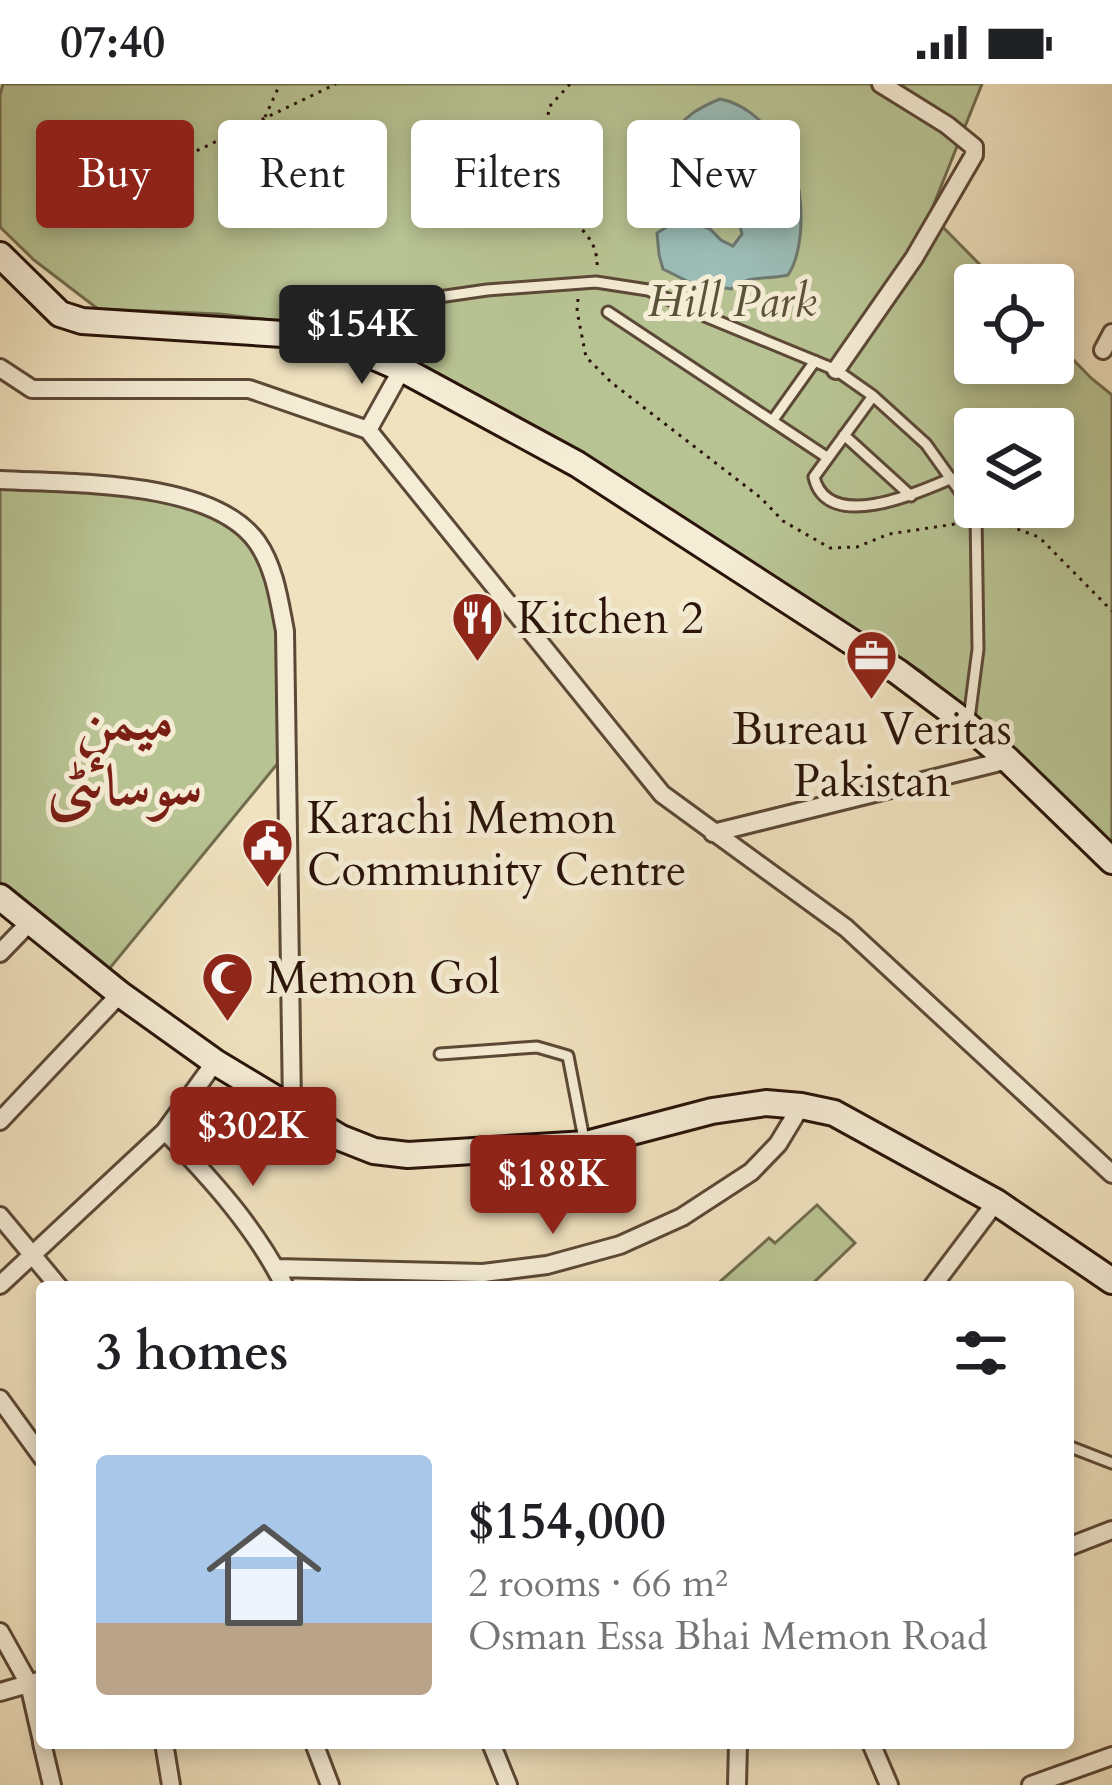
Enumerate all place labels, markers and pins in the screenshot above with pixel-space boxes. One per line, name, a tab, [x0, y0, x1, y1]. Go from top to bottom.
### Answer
pin: $154K	[278, 285, 446, 387]
place label: Kitchen 2	[517, 588, 704, 649]
restaurant icon: Kitchen 2	[450, 590, 506, 664]
office icon: Bureau Veritas Pakistan	[844, 627, 900, 701]
place label: Bureau Veritas Pakistan	[732, 699, 1012, 812]
place label: Karachi Memon Community Centre	[307, 788, 686, 901]
public building icon: Karachi Memon Community Centre	[240, 816, 296, 890]
place label: Memon Gol	[266, 948, 500, 1009]
mosque icon: Memon Gol	[199, 950, 255, 1024]
pin: $302K	[169, 1087, 337, 1189]
pin: $188K	[469, 1135, 637, 1237]

